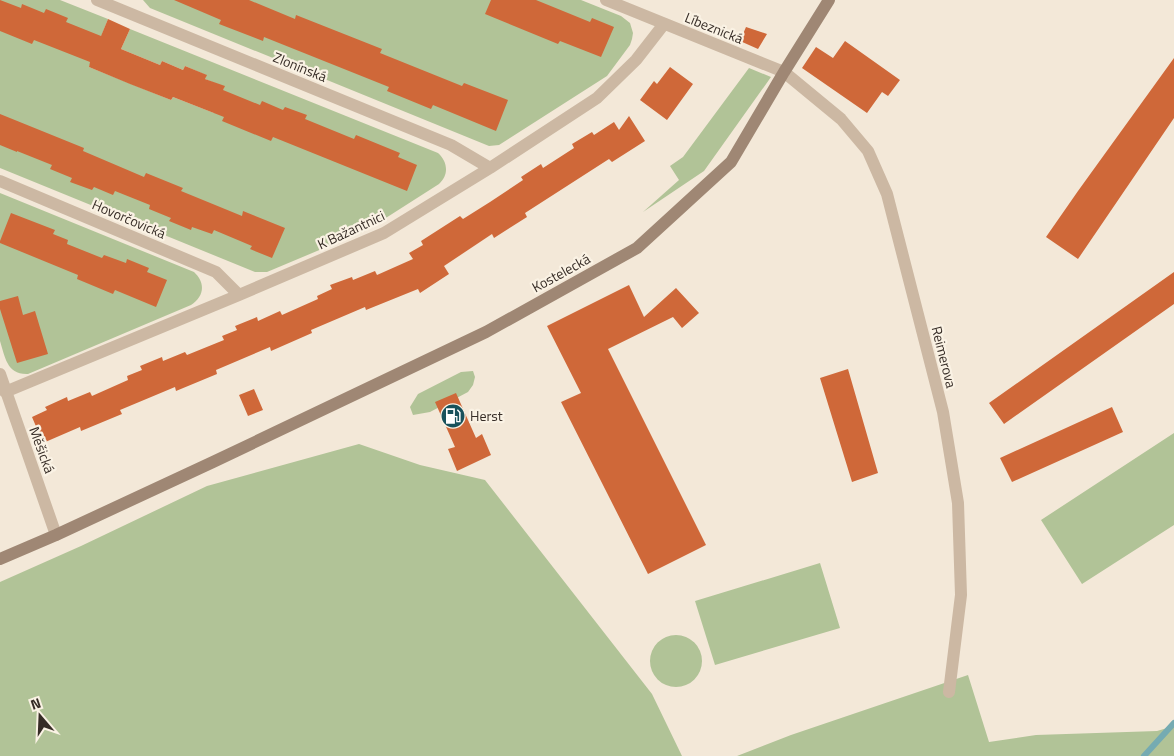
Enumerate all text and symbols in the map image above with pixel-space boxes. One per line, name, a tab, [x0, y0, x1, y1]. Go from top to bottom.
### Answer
street label: Líbeznická	[682, 6, 746, 49]
street label: Zlonínská	[270, 46, 330, 87]
street label: Hovorčovická	[89, 194, 169, 243]
street label: K Bažantnici	[314, 205, 388, 254]
street label: Kostelecká	[528, 248, 594, 297]
street label: Reimerova	[927, 324, 962, 390]
fuel station icon: Herst	[440, 403, 466, 429]
place label: Herst	[470, 405, 503, 426]
street label: Měšická	[24, 424, 61, 476]
north arrow	[15, 691, 65, 741]
text: N	[28, 692, 44, 715]

